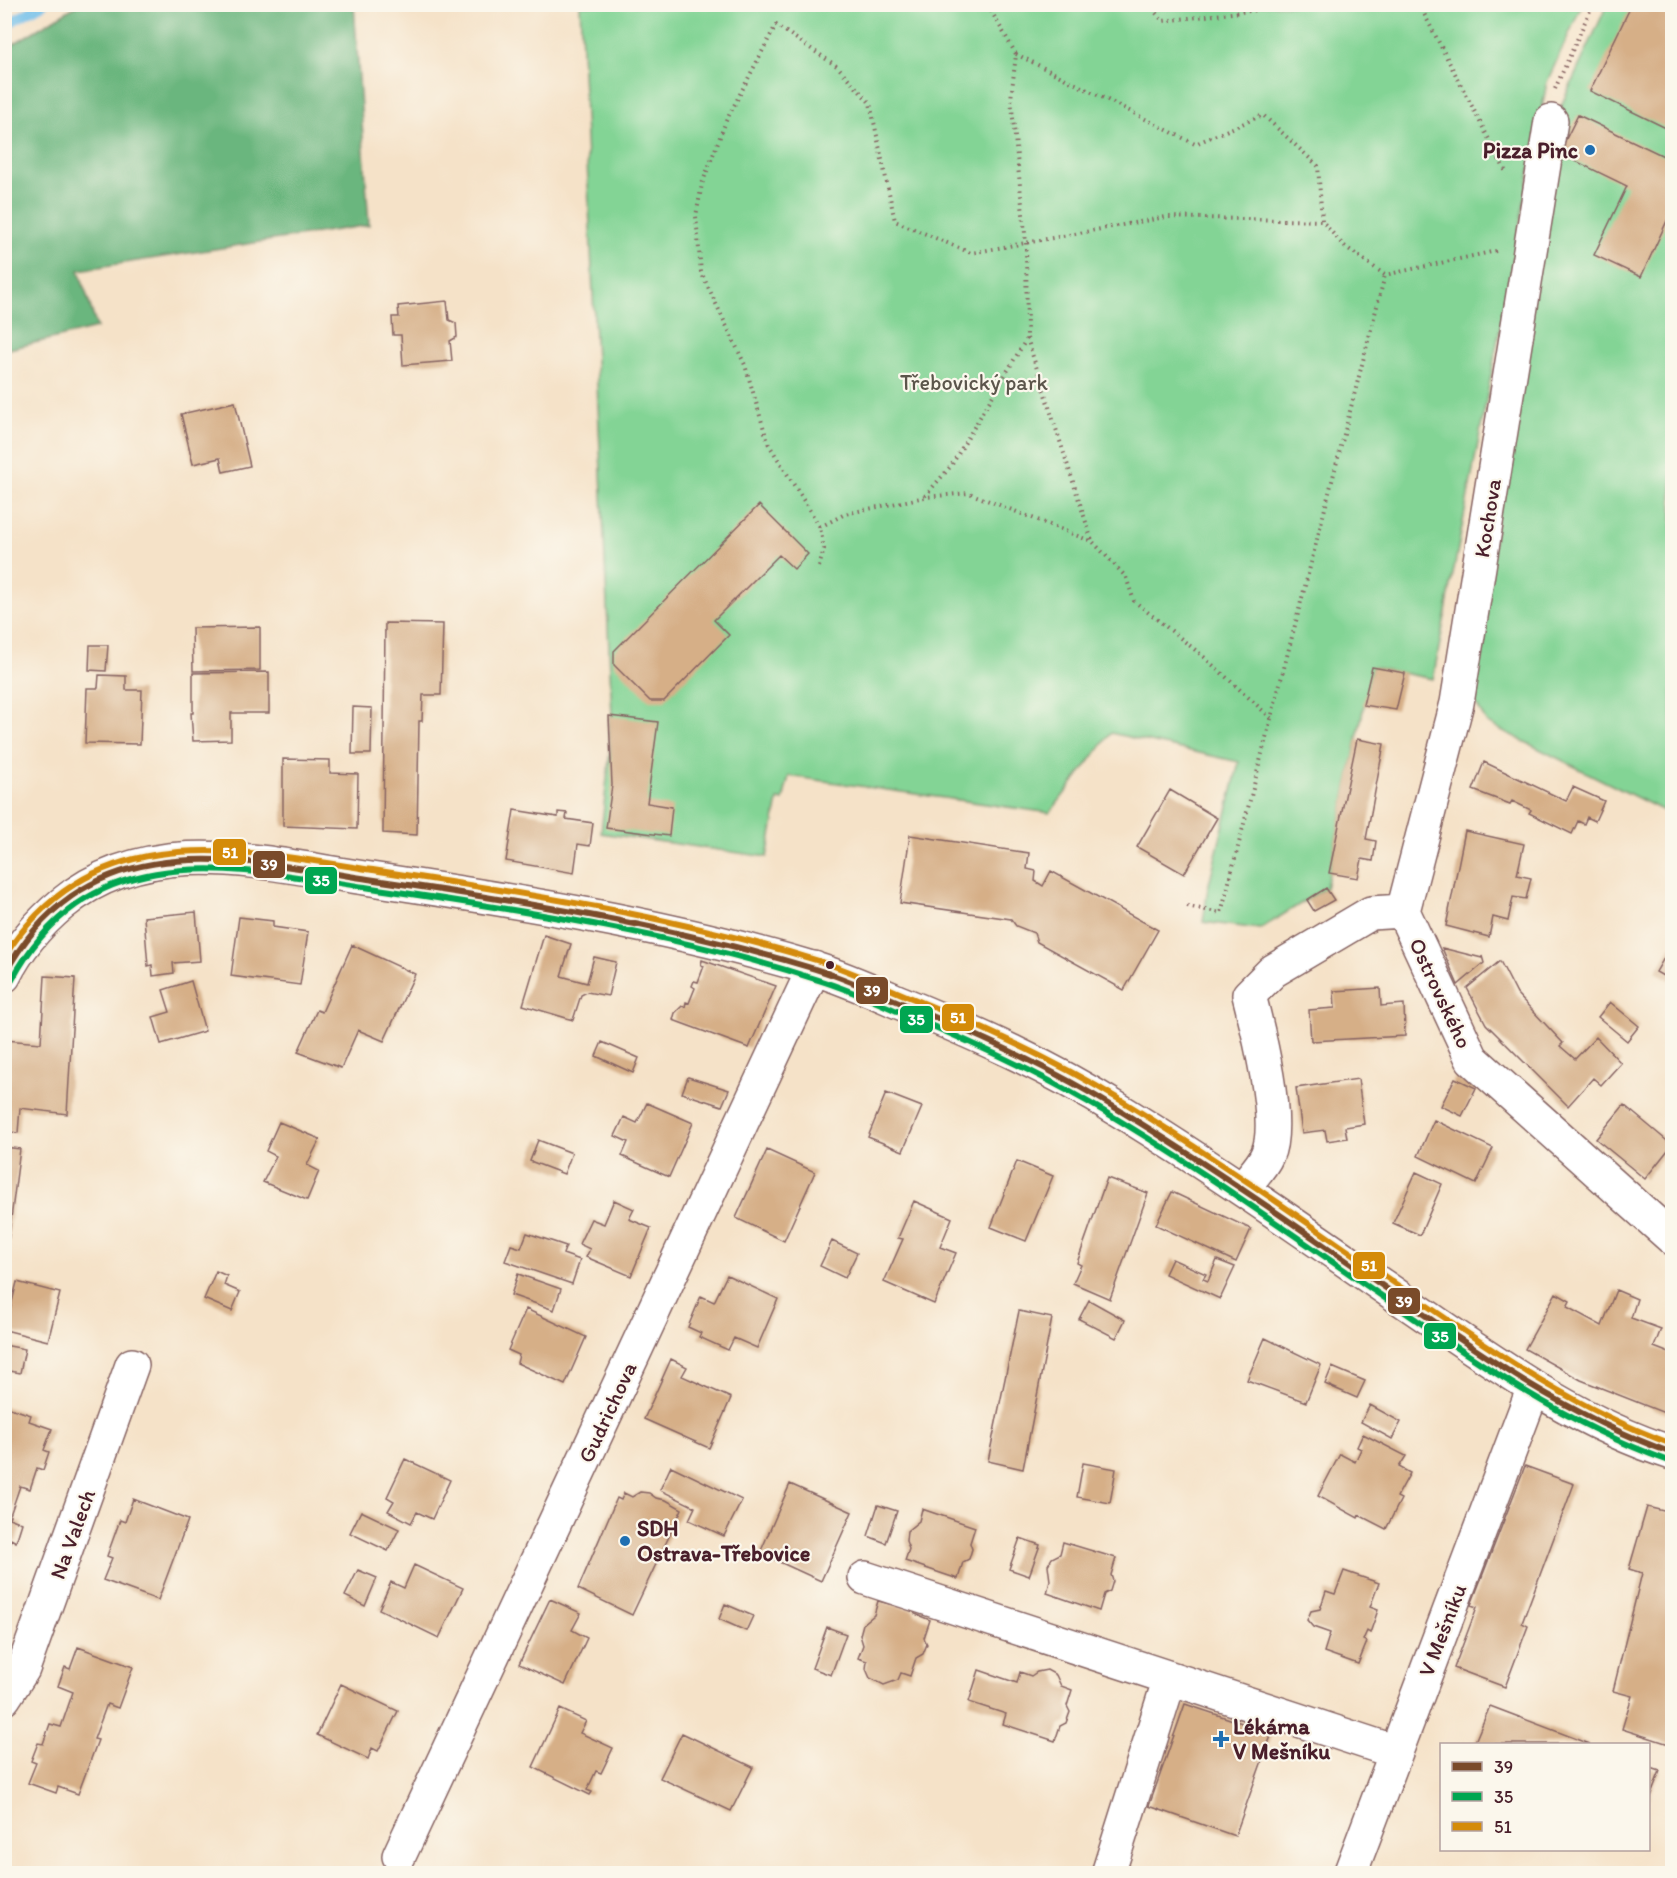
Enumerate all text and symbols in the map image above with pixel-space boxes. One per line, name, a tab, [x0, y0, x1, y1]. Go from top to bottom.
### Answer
place label: Pizza Pinc	[1483, 137, 1579, 164]
marker: Pizza Pinc	[1583, 143, 1597, 157]
park label: Třebovický park	[900, 369, 1048, 396]
street label: Kochova	[1468, 476, 1507, 559]
line badge: 51	[212, 838, 247, 866]
text: 51	[222, 843, 238, 862]
line badge: 39	[252, 850, 286, 879]
text: 39	[260, 855, 278, 874]
line badge: 35	[304, 866, 338, 895]
text: 35	[312, 871, 330, 890]
street label: Ostrovského	[1403, 934, 1478, 1053]
unlabelled marker	[824, 959, 836, 971]
line badge: 39	[855, 976, 889, 1005]
text: 39	[863, 981, 881, 1000]
line badge: 51	[941, 1003, 975, 1032]
line badge: 35	[899, 1005, 934, 1034]
text: 51	[950, 1008, 966, 1027]
text: 35	[907, 1010, 925, 1029]
line badge: 51	[1352, 1251, 1386, 1280]
text: 51	[1361, 1256, 1377, 1275]
line badge: 39	[1387, 1287, 1421, 1315]
text: 39	[1395, 1292, 1413, 1311]
line badge: 35	[1423, 1322, 1457, 1350]
text: 35	[1431, 1327, 1449, 1346]
street label: Gudrichova	[572, 1357, 643, 1467]
street label: Na Valech	[44, 1485, 101, 1583]
place label: SDH Ostrava-Třebovice	[637, 1515, 811, 1567]
marker: SDH Ostrava-Třebovice	[618, 1534, 632, 1548]
street label: V Mešníku	[1412, 1580, 1472, 1680]
place label: Lékárna V Mešníku	[1233, 1713, 1330, 1765]
marker: Lékárna V Mešníku	[1214, 1732, 1228, 1746]
legend	[1440, 1743, 1650, 1851]
text: 39	[1494, 1756, 1513, 1778]
text: 35	[1494, 1786, 1513, 1808]
text: 51	[1494, 1816, 1512, 1838]

